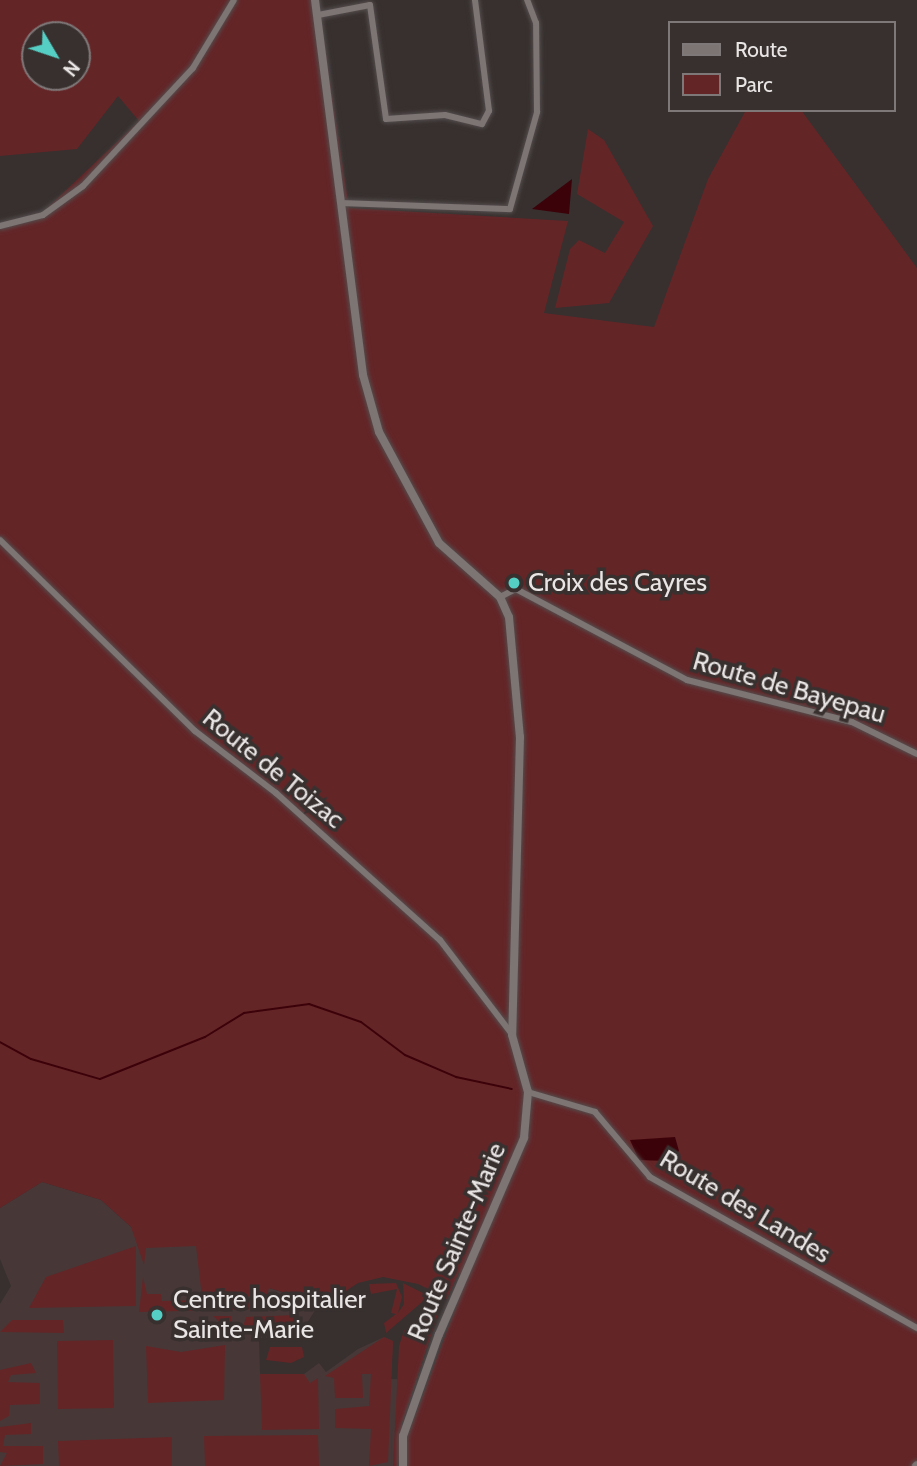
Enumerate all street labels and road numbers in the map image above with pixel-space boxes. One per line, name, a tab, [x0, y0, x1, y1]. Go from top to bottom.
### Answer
street label: Route de Bayepau	[689, 646, 889, 730]
street label: Route de Toizac	[196, 703, 350, 835]
street label: Route Sainte-Marie	[401, 1138, 513, 1346]
street label: Route des Landes	[654, 1144, 836, 1270]

